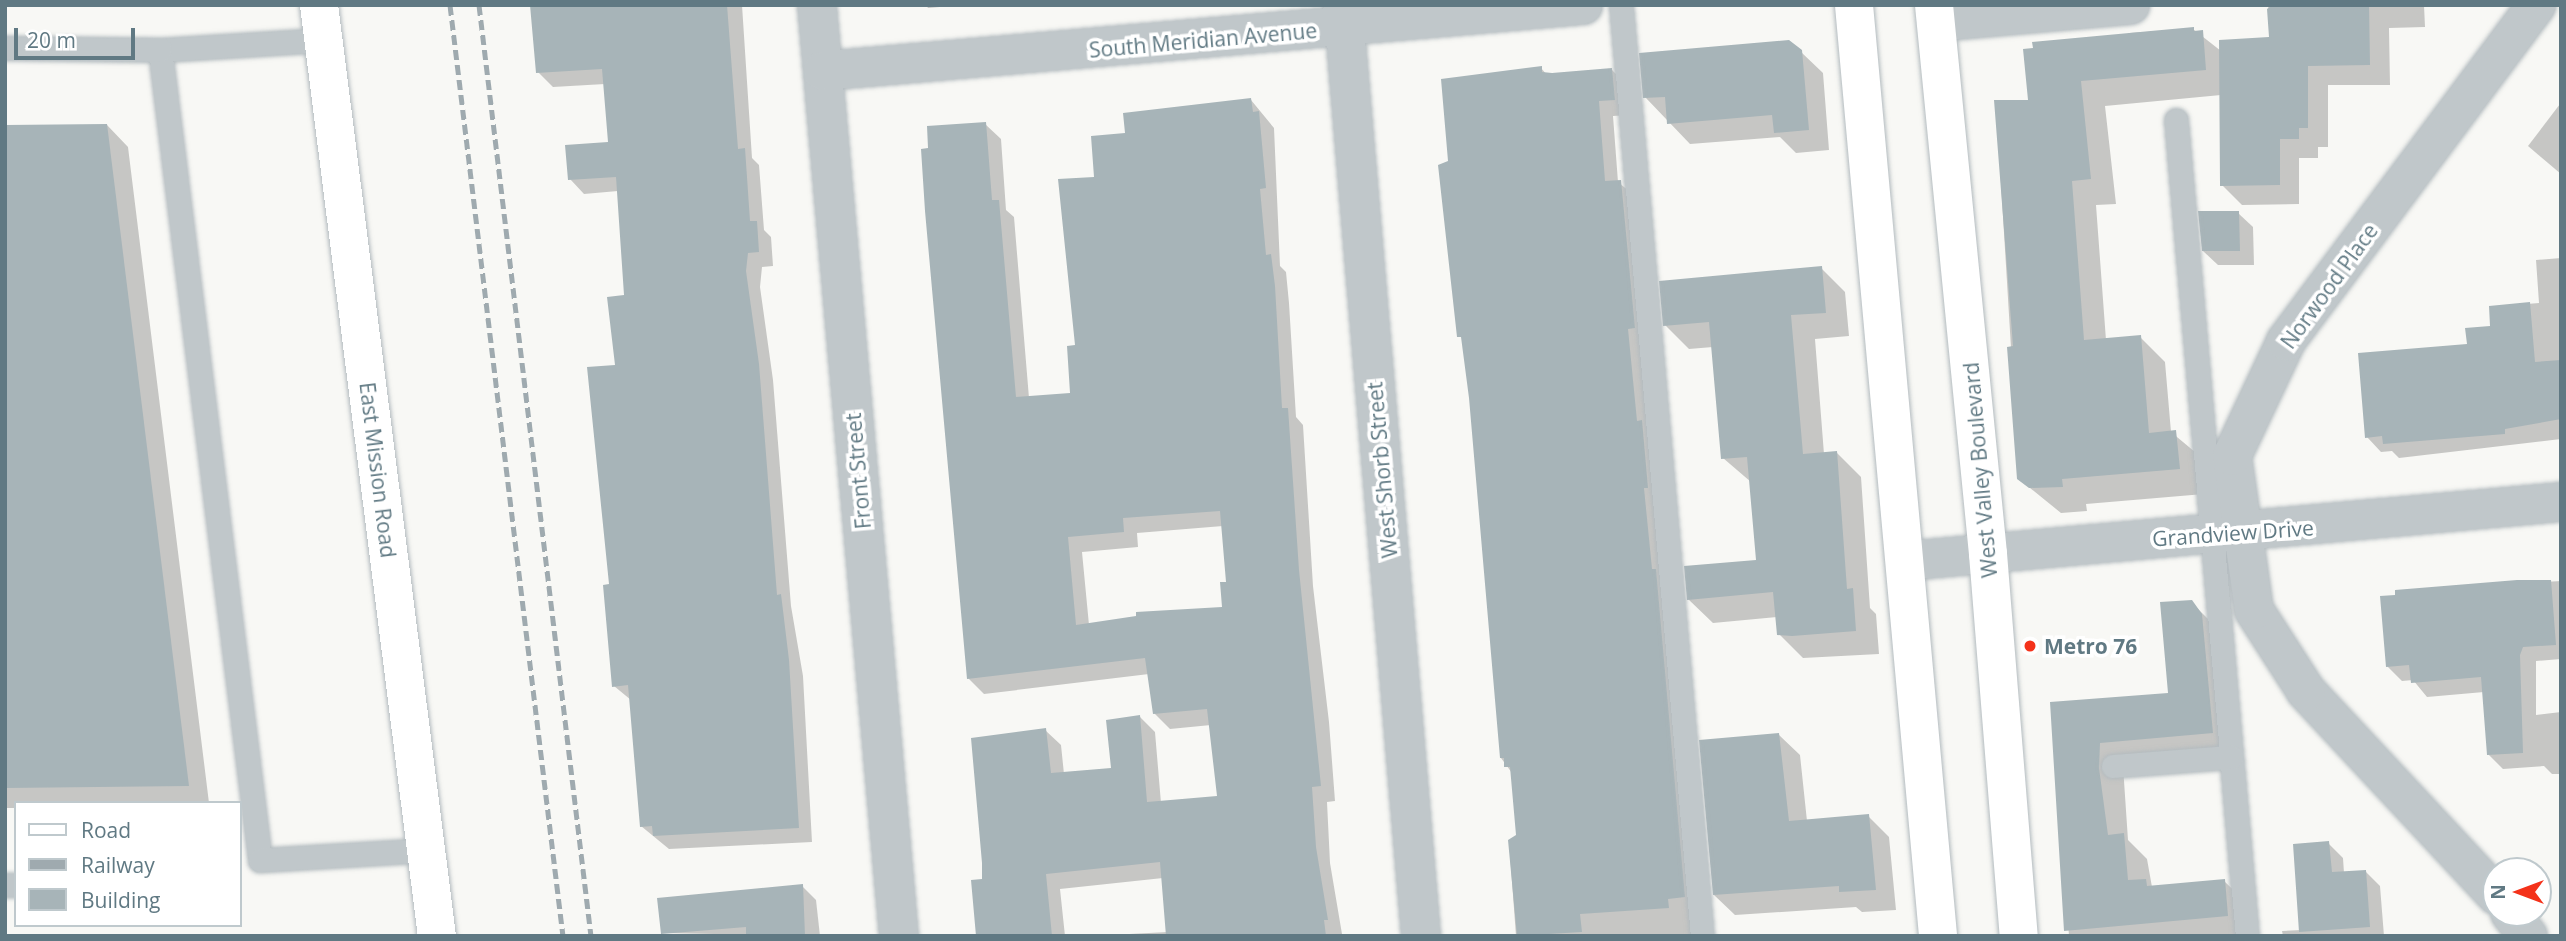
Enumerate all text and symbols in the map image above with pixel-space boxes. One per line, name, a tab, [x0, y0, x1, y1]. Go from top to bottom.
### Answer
scale bar	[18, 14, 138, 58]
street label: South Meridian Avenue	[1088, 17, 1318, 63]
text: 20 m	[27, 26, 76, 54]
street label: Norwood Place	[2275, 219, 2383, 353]
street label: West Valley Boulevard	[1958, 361, 2002, 579]
street label: East Mission Road	[355, 381, 401, 559]
street label: West Shorb Street	[1362, 381, 1402, 559]
street label: Front Street	[840, 412, 876, 530]
street label: Grandview Drive	[2151, 515, 2315, 551]
place label: Metro 76	[2044, 633, 2137, 659]
marker: Metro 76	[2022, 638, 2038, 654]
legend	[14, 801, 242, 927]
text: Road	[81, 816, 131, 844]
text: Railway	[81, 851, 155, 879]
north arrow	[2482, 857, 2552, 927]
text: N	[2485, 884, 2511, 900]
text: Building	[81, 886, 160, 914]

